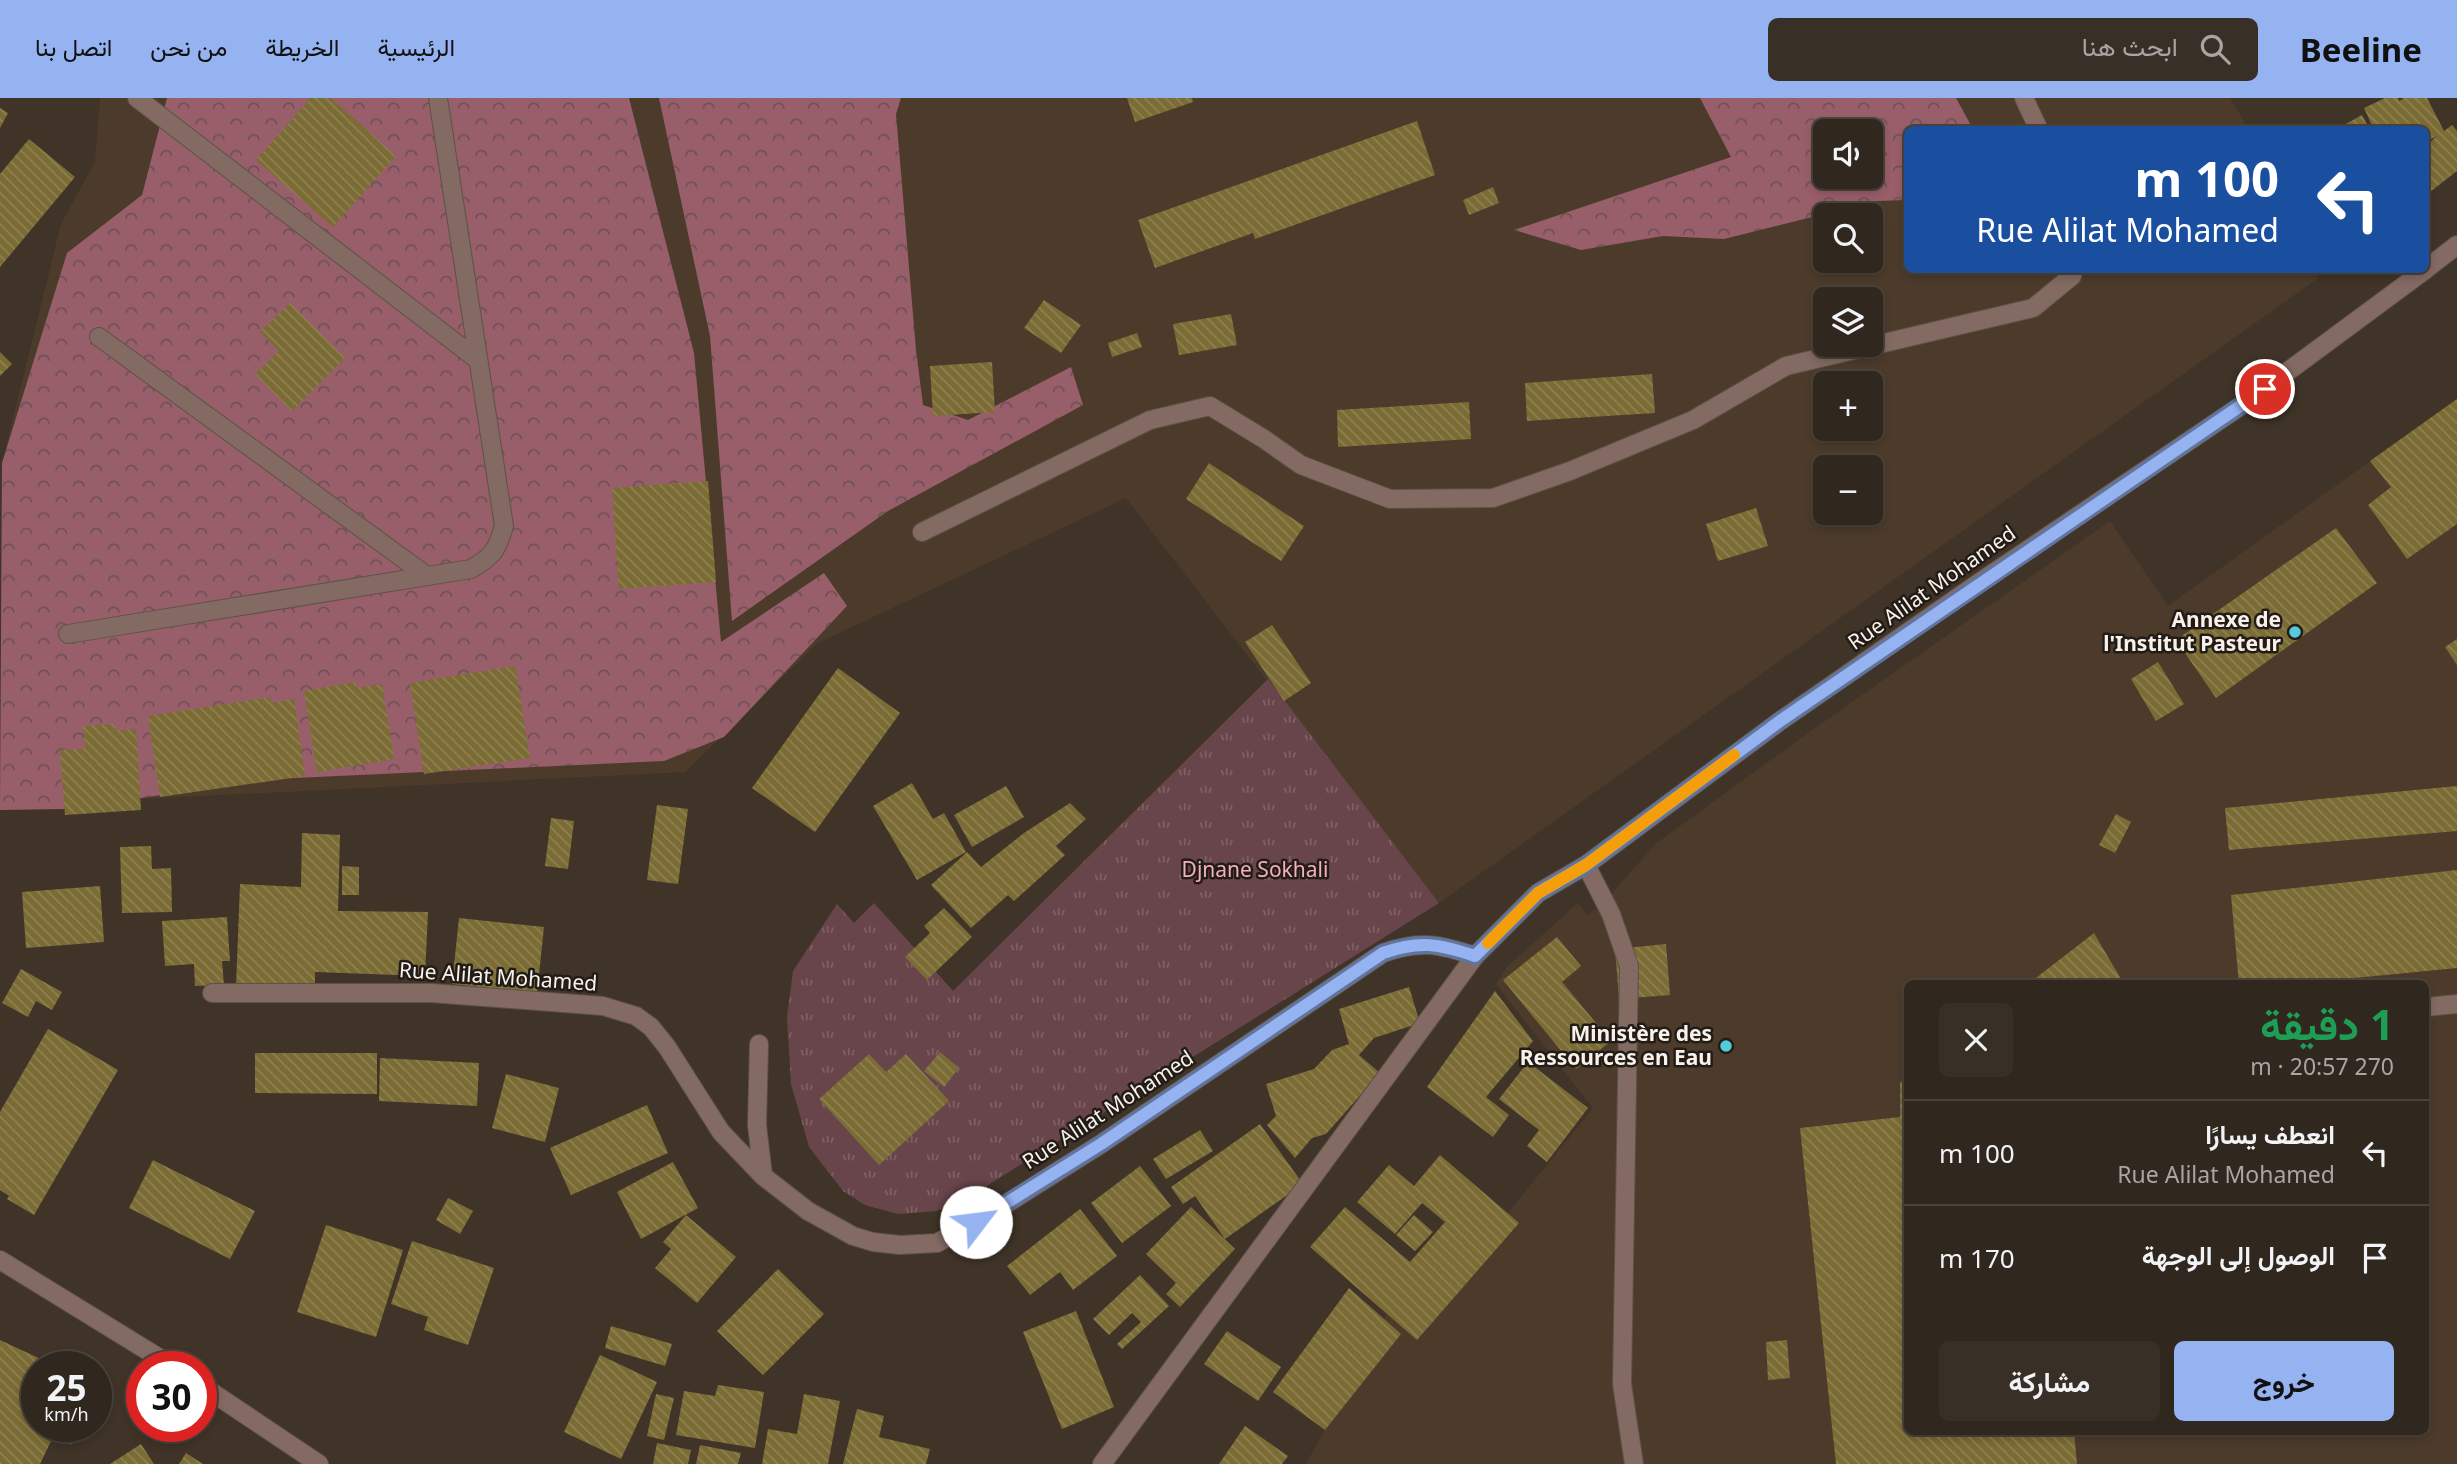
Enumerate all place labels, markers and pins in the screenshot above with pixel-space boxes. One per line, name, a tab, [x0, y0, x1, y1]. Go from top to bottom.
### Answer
pin	[2235, 359, 2295, 419]
place label: Annexe de l'Institut Pasteur	[2103, 605, 2282, 657]
marker: Annexe de l'Institut Pasteur	[2287, 624, 2303, 640]
place label: Ministère des Ressources en Eau	[1520, 1019, 1712, 1071]
marker: Ministère des Ressources en Eau	[1718, 1038, 1734, 1054]

